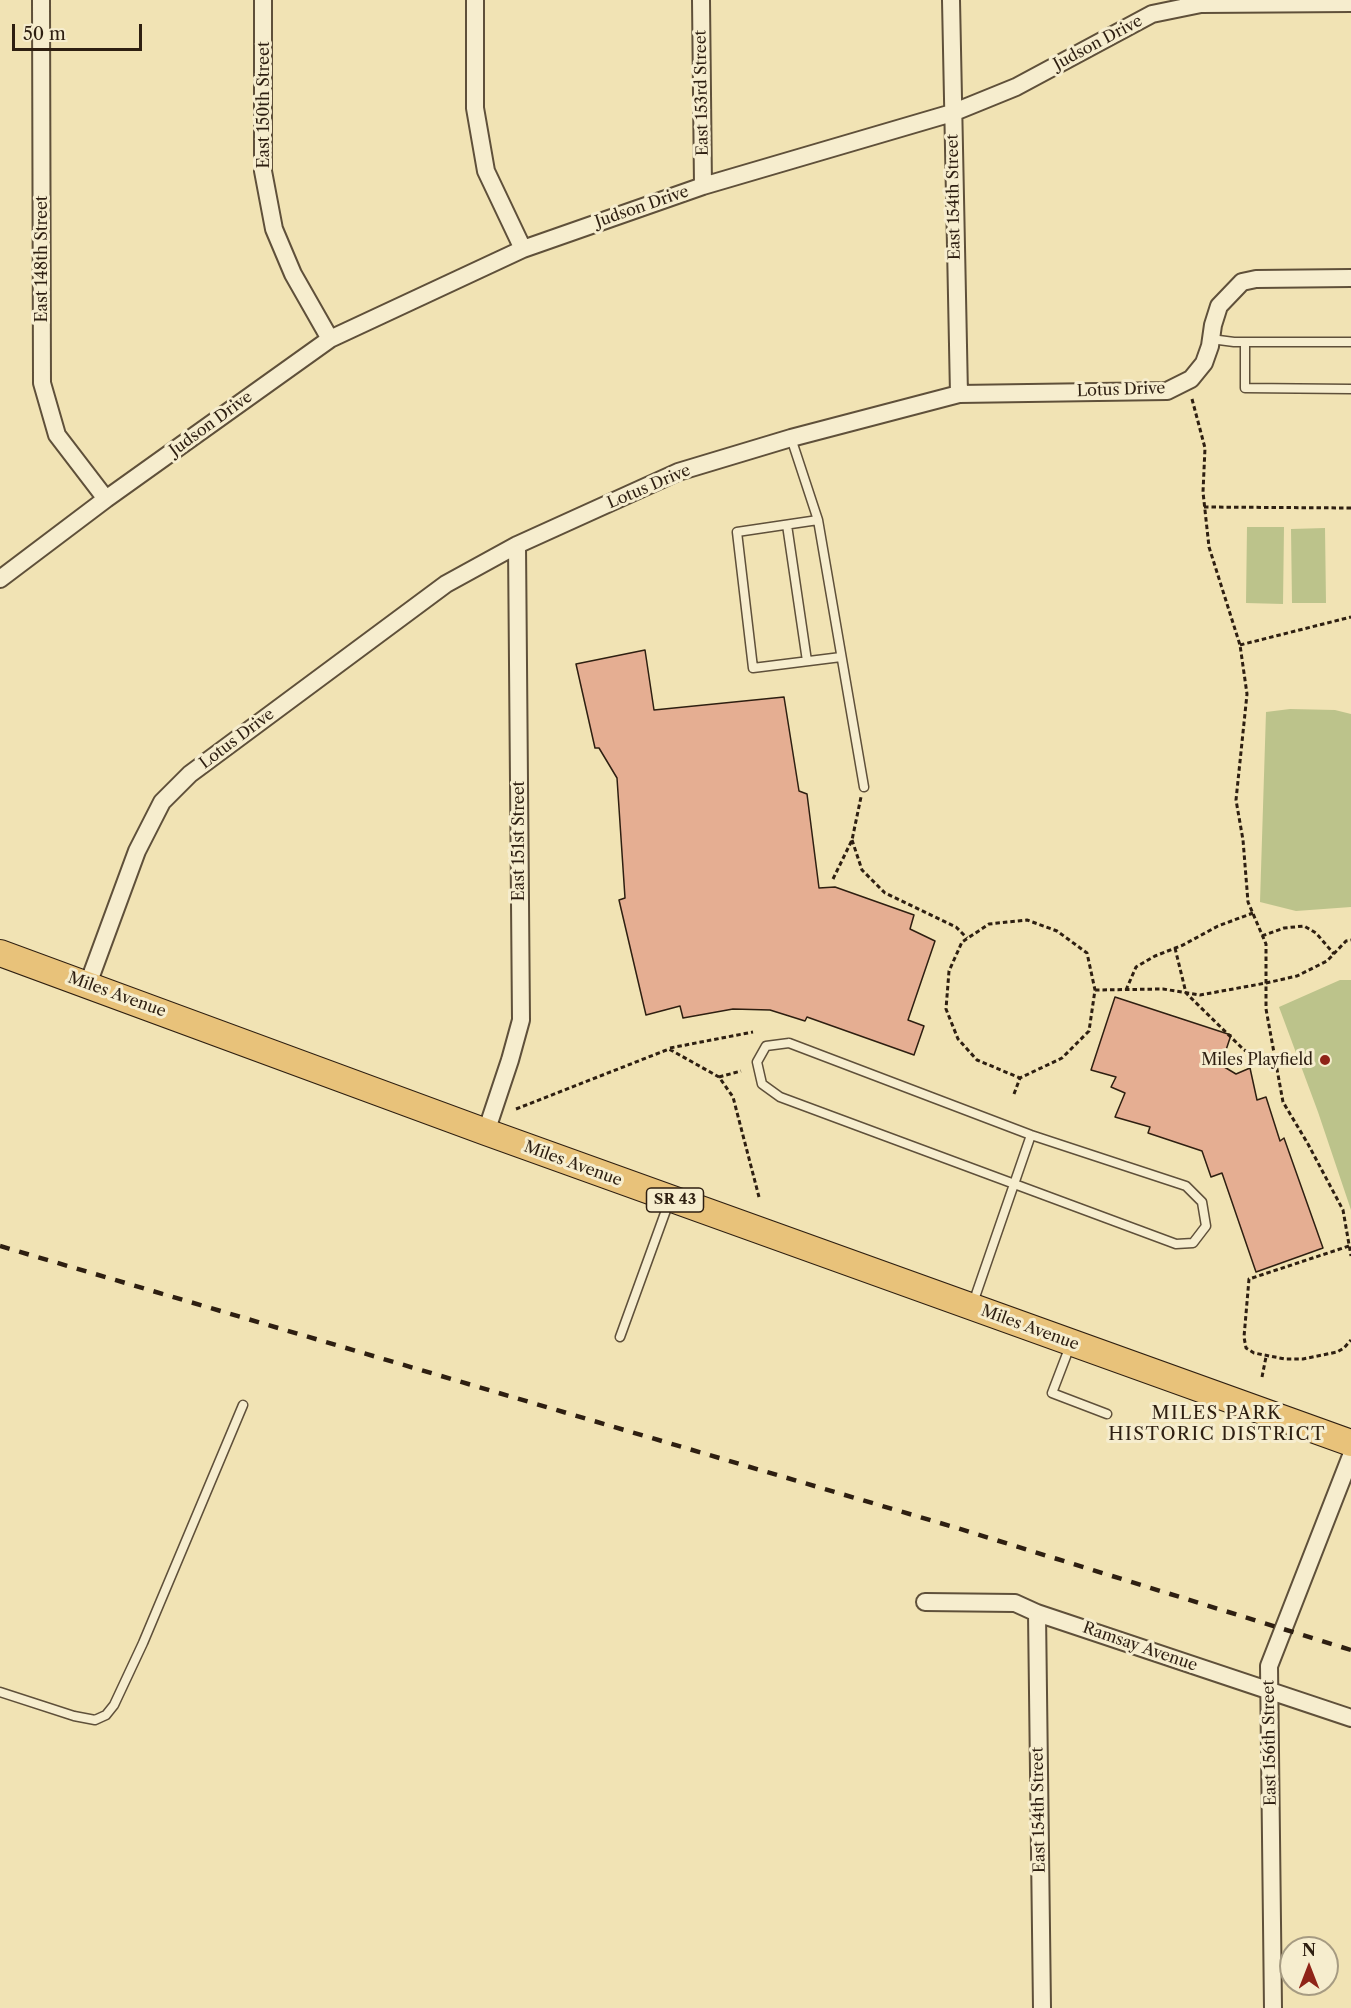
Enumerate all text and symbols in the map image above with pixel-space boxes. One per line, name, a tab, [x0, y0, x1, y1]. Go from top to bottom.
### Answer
scale bar	[15, 12, 146, 50]
street label: Judson Drive	[1050, 12, 1146, 74]
text: 50 m	[23, 23, 66, 45]
street label: East 153rd Street	[691, 30, 713, 156]
street label: East 150th Street	[254, 41, 274, 169]
street label: East 154th Street	[943, 134, 965, 260]
street label: Judson Drive	[593, 182, 691, 232]
street label: East 148th Street	[32, 196, 52, 322]
street label: Lotus Drive	[1076, 379, 1166, 401]
street label: Judson Drive	[166, 388, 256, 460]
street label: Lotus Drive	[604, 461, 694, 513]
street label: Lotus Drive	[196, 705, 278, 773]
street label: East 151st Street	[509, 781, 529, 901]
street label: Miles Avenue	[65, 968, 169, 1022]
place label: Miles Playfield	[1201, 1050, 1313, 1070]
marker: Miles Playfield	[1318, 1053, 1332, 1067]
street label: Miles Avenue	[521, 1137, 625, 1191]
road number: SR 43	[646, 1188, 704, 1212]
street label: Miles Avenue	[978, 1301, 1082, 1355]
district label: MILES PARK HISTORIC DISTRICT	[1108, 1403, 1326, 1446]
street label: Ramsay Avenue	[1080, 1618, 1200, 1676]
street label: East 156th Street	[1259, 1680, 1281, 1806]
street label: East 154th Street	[1028, 1747, 1050, 1873]
north arrow	[1279, 1936, 1339, 1996]
text: N	[1302, 1940, 1316, 1960]

